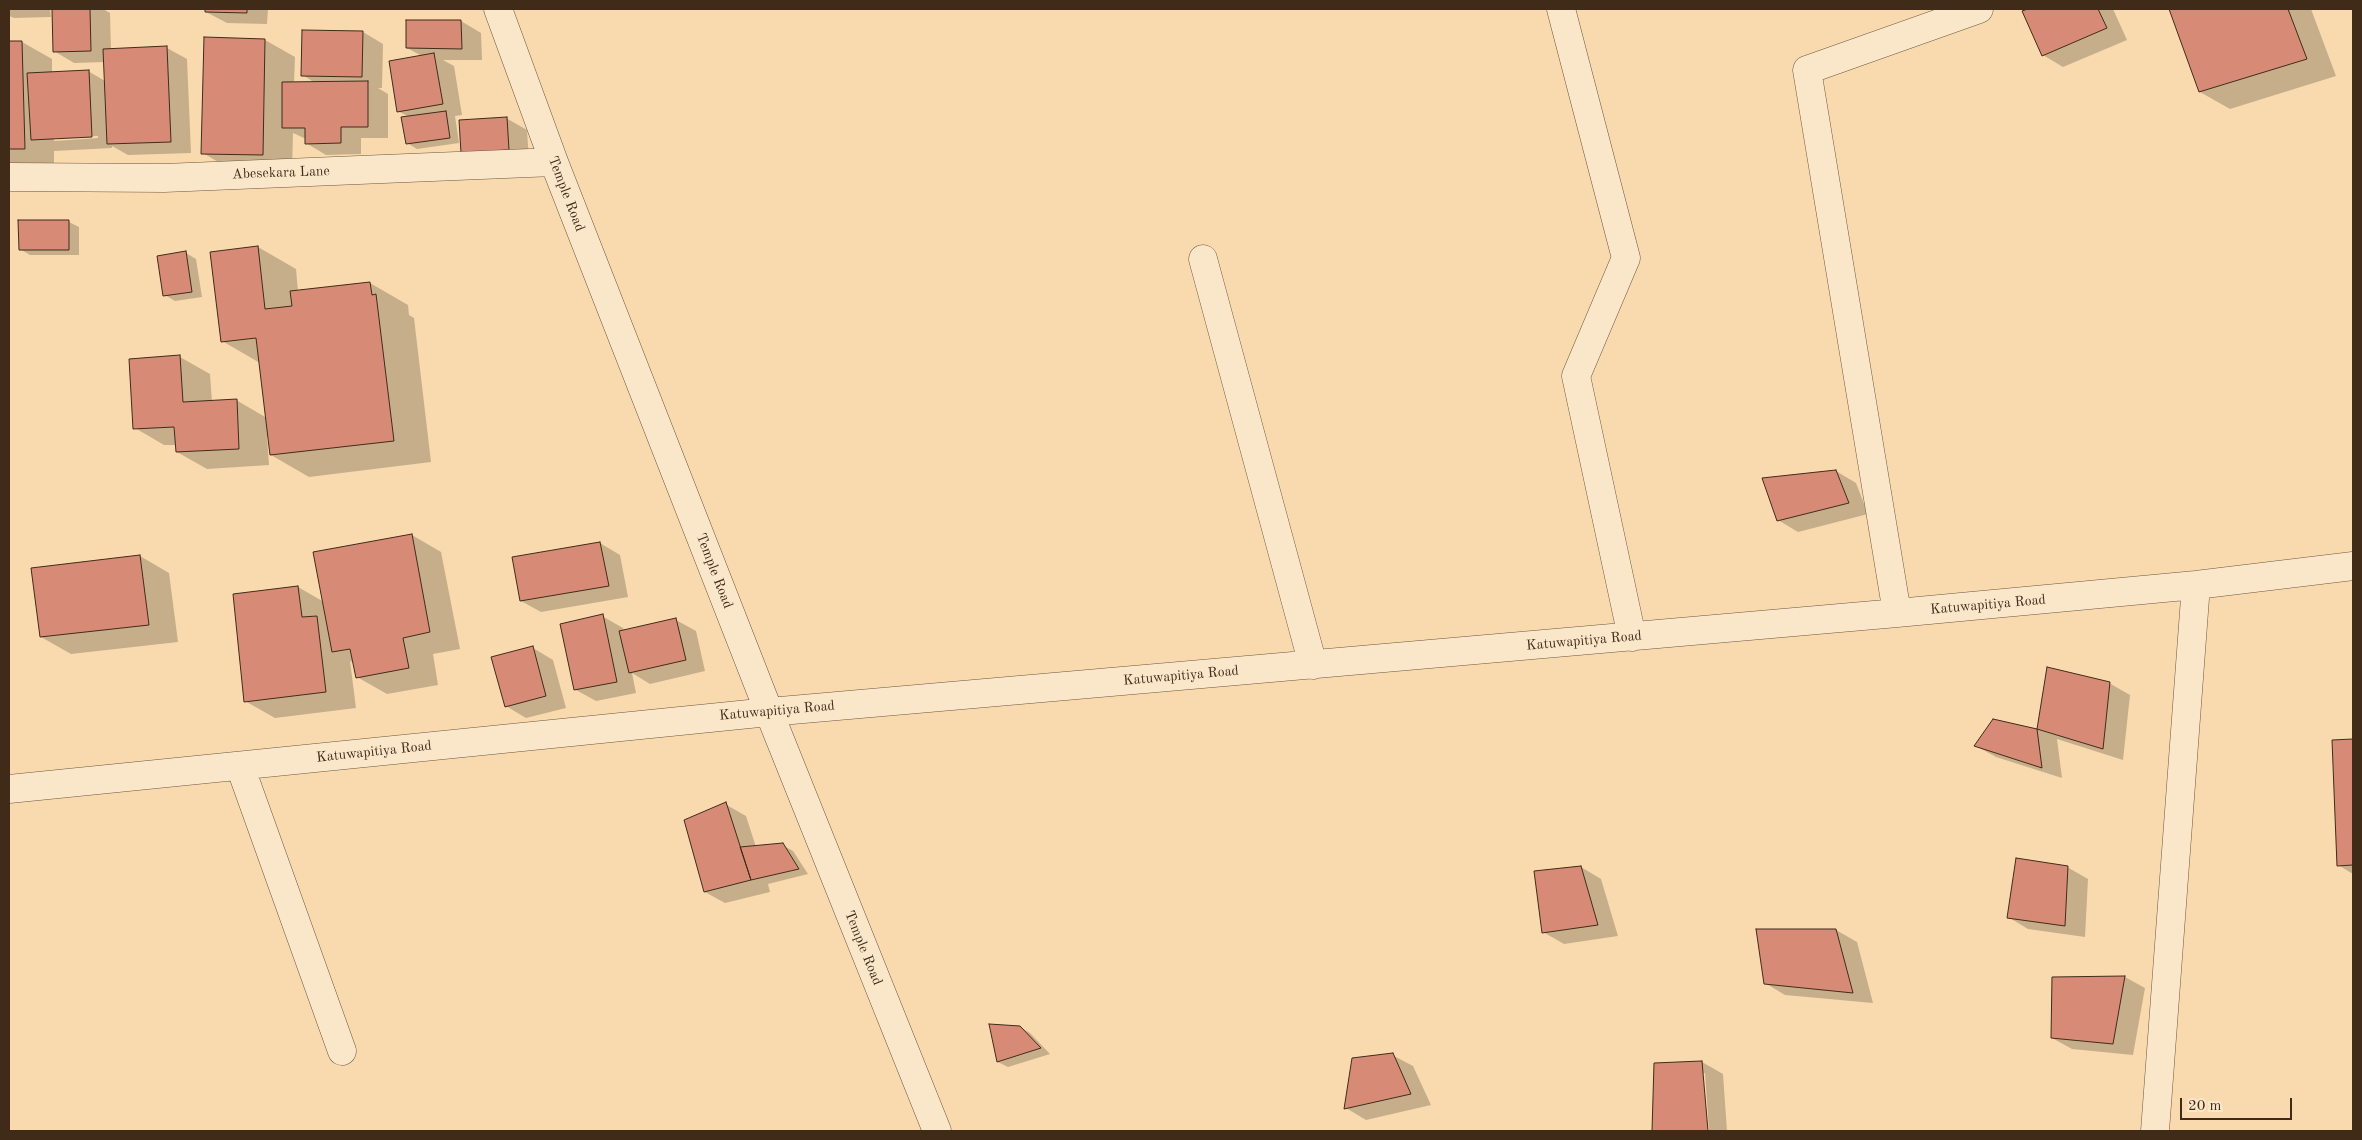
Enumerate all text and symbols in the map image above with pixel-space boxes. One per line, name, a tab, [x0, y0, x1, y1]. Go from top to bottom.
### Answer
street label: Temple Road	[544, 154, 588, 234]
street label: Abesekara Lane	[232, 163, 330, 183]
street label: Temple Road	[692, 531, 736, 611]
street label: Katuwapitiya Road	[1930, 592, 2046, 618]
street label: Katuwapitiya Road	[1526, 628, 1642, 654]
street label: Katuwapitiya Road	[1123, 663, 1239, 689]
street label: Katuwapitiya Road	[719, 698, 835, 724]
street label: Katuwapitiya Road	[315, 738, 433, 766]
street label: Temple Road	[840, 908, 886, 988]
scale bar	[2182, 1088, 2294, 1120]
text: 20 m	[2188, 1099, 2222, 1114]

